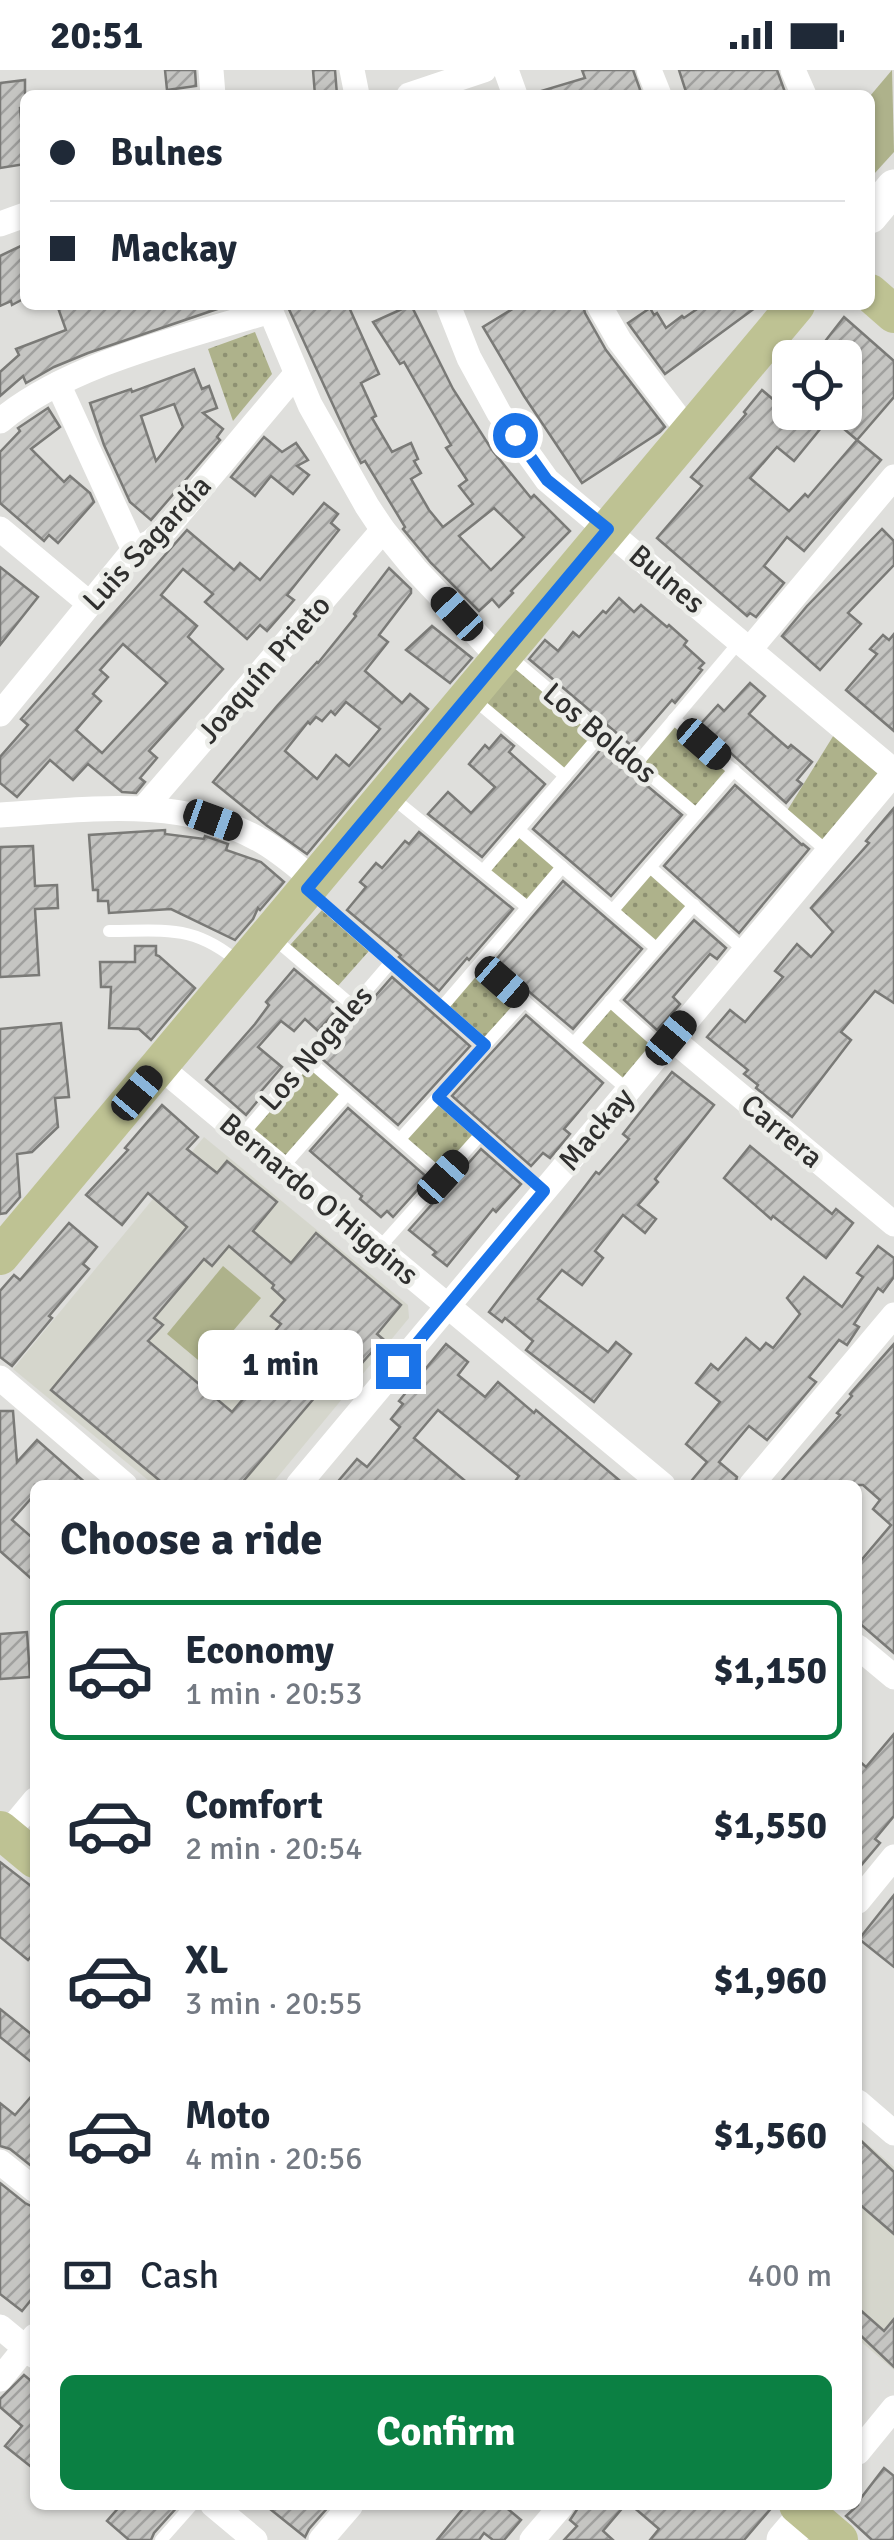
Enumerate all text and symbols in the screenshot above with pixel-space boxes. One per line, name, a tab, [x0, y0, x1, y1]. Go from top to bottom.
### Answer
text: 20:51	[50, 12, 143, 59]
text: Bulnes	[110, 129, 223, 176]
text: Mackay	[110, 225, 237, 272]
map controls	[772, 340, 862, 430]
button: locate	[772, 340, 862, 430]
route start	[493, 413, 538, 458]
street label: Luis Sagardía	[75, 468, 219, 619]
street label: Bulnes	[621, 537, 712, 622]
car	[426, 582, 488, 646]
street label: Joaquín Prieto	[190, 588, 339, 751]
street label: Los Boldos	[535, 675, 664, 792]
car	[672, 713, 736, 775]
car	[180, 796, 246, 844]
car	[470, 951, 534, 1013]
street label: Los Nogales	[252, 978, 381, 1119]
car	[640, 1005, 702, 1071]
car	[106, 1060, 168, 1126]
street label: Mackay	[551, 1080, 642, 1179]
street label: Carrera	[733, 1086, 830, 1176]
street label: Bernardo O'Higgins	[212, 1105, 426, 1293]
car	[412, 1145, 474, 1209]
callout: 1 min	[198, 1331, 363, 1401]
route end	[376, 1344, 421, 1389]
text: 1 min	[242, 1345, 319, 1384]
text: Choose a ride	[60, 1512, 323, 1567]
icon: car	[65, 1625, 155, 1715]
text: Economy	[185, 1627, 334, 1674]
text: $1,150	[713, 1647, 827, 1694]
text: 1 min · 20:53	[185, 1674, 363, 1713]
icon: car	[65, 1780, 155, 1870]
text: Comfort	[185, 1782, 323, 1829]
text: $1,550	[713, 1802, 827, 1849]
text: 2 min · 20:54	[185, 1829, 363, 1868]
icon: car	[65, 1935, 155, 2025]
text: XL	[185, 1937, 228, 1984]
text: $1,960	[713, 1957, 827, 2004]
text: 3 min · 20:55	[185, 1984, 363, 2023]
icon: car	[65, 2090, 155, 2180]
text: Moto	[185, 2092, 270, 2139]
text: $1,560	[713, 2112, 827, 2159]
text: 4 min · 20:56	[185, 2139, 363, 2178]
icon: cash	[60, 2248, 115, 2303]
text: Cash	[140, 2252, 219, 2299]
text: 400 m	[748, 2256, 832, 2295]
button: Confirm	[60, 2375, 832, 2490]

